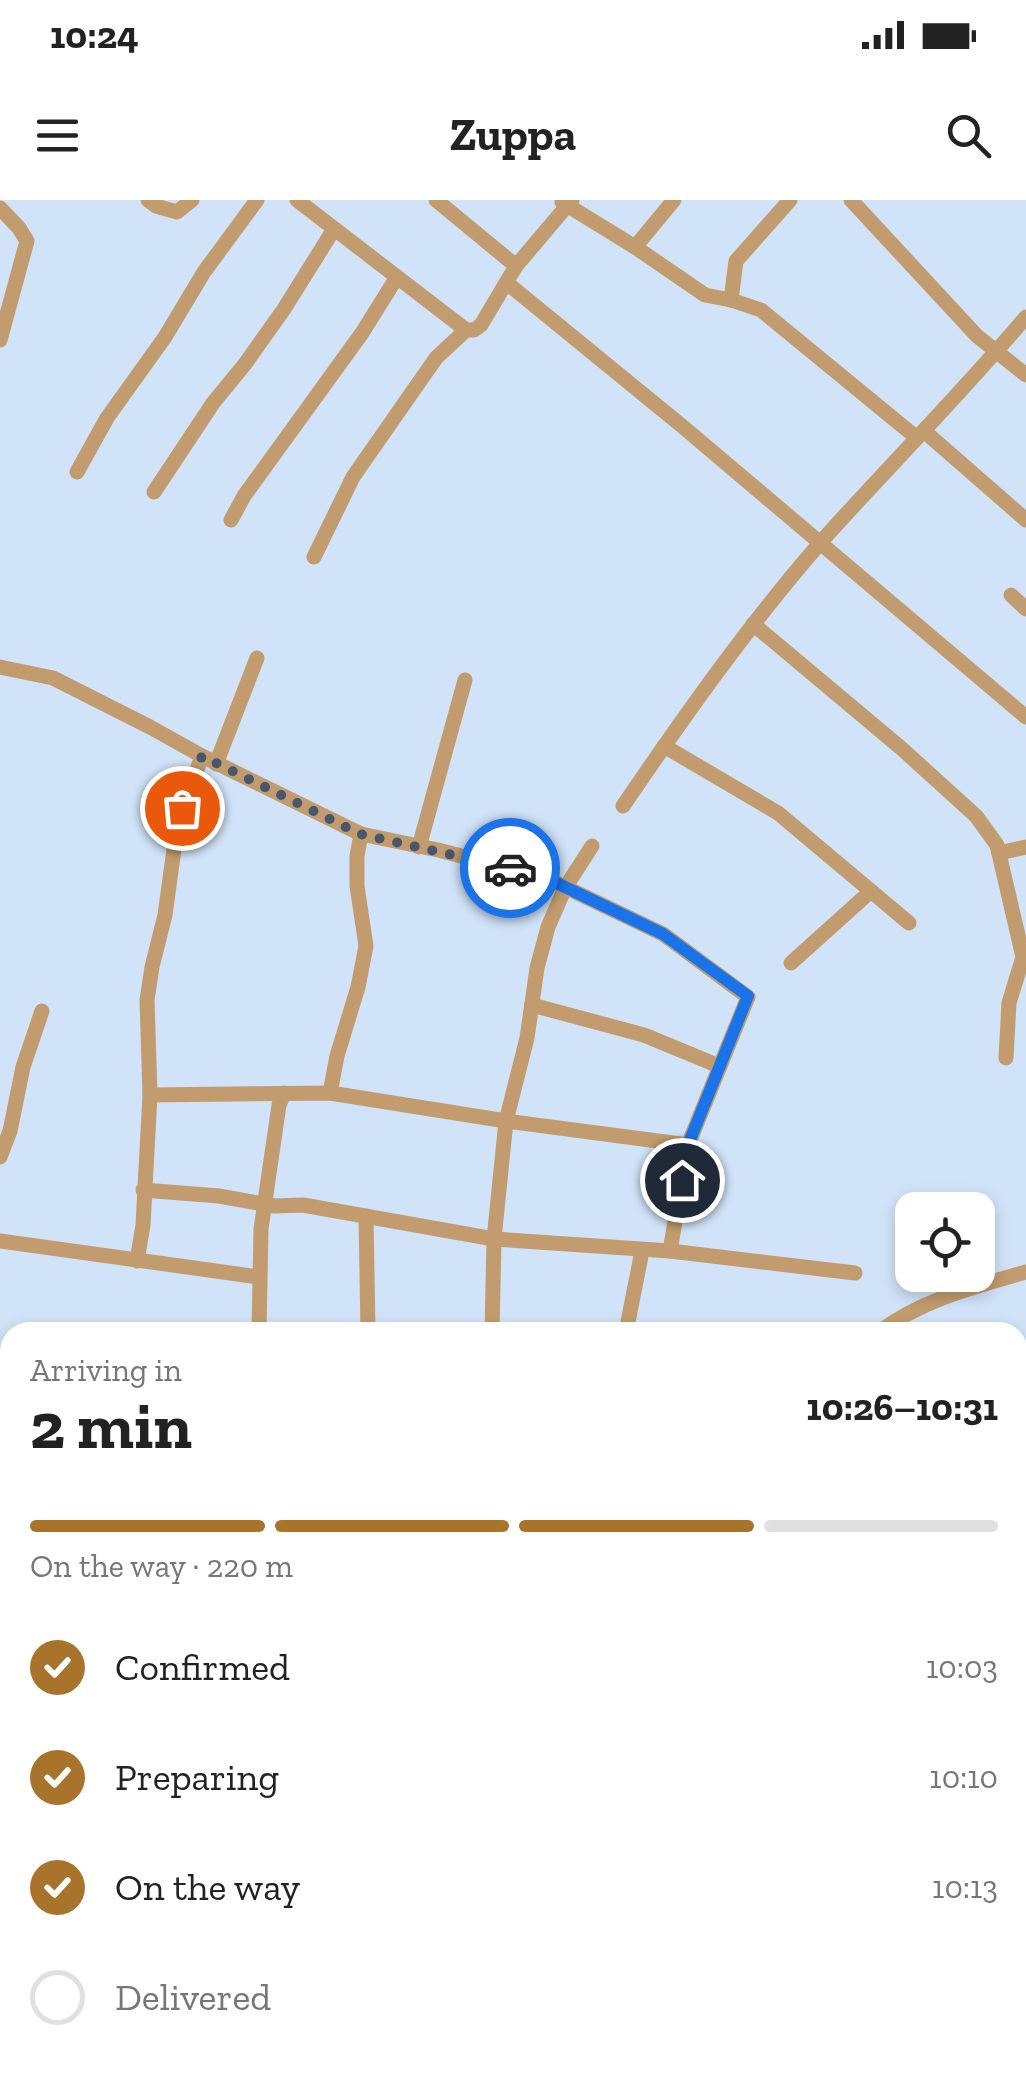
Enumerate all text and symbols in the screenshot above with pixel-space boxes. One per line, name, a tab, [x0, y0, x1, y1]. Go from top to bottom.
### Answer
text: 10:24	[50, 12, 139, 58]
icon: menu	[30, 108, 85, 163]
text: Zuppa	[450, 108, 576, 162]
icon: search	[941, 108, 996, 163]
pin	[140, 766, 225, 851]
icon: bag	[155, 781, 210, 836]
courier	[460, 818, 560, 918]
icon: car	[483, 841, 538, 896]
pin	[640, 1138, 725, 1223]
icon: home	[655, 1153, 710, 1208]
map controls	[895, 1192, 995, 1292]
button: locate	[895, 1192, 995, 1292]
text: Arriving in	[30, 1351, 182, 1389]
text: 10:26–10:31	[806, 1384, 998, 1430]
text: 2 min	[30, 1387, 192, 1465]
text: On the way · 220 m	[30, 1547, 293, 1585]
icon: check	[30, 1640, 85, 1695]
text: Confirmed	[115, 1644, 290, 1690]
text: 10:03	[926, 1648, 998, 1686]
icon: check	[30, 1750, 85, 1805]
text: Preparing	[115, 1754, 279, 1800]
text: 10:10	[929, 1758, 998, 1796]
icon: check	[30, 1860, 85, 1915]
text: On the way	[115, 1864, 300, 1910]
text: 10:13	[932, 1868, 998, 1906]
text: Delivered	[115, 1974, 271, 2020]

